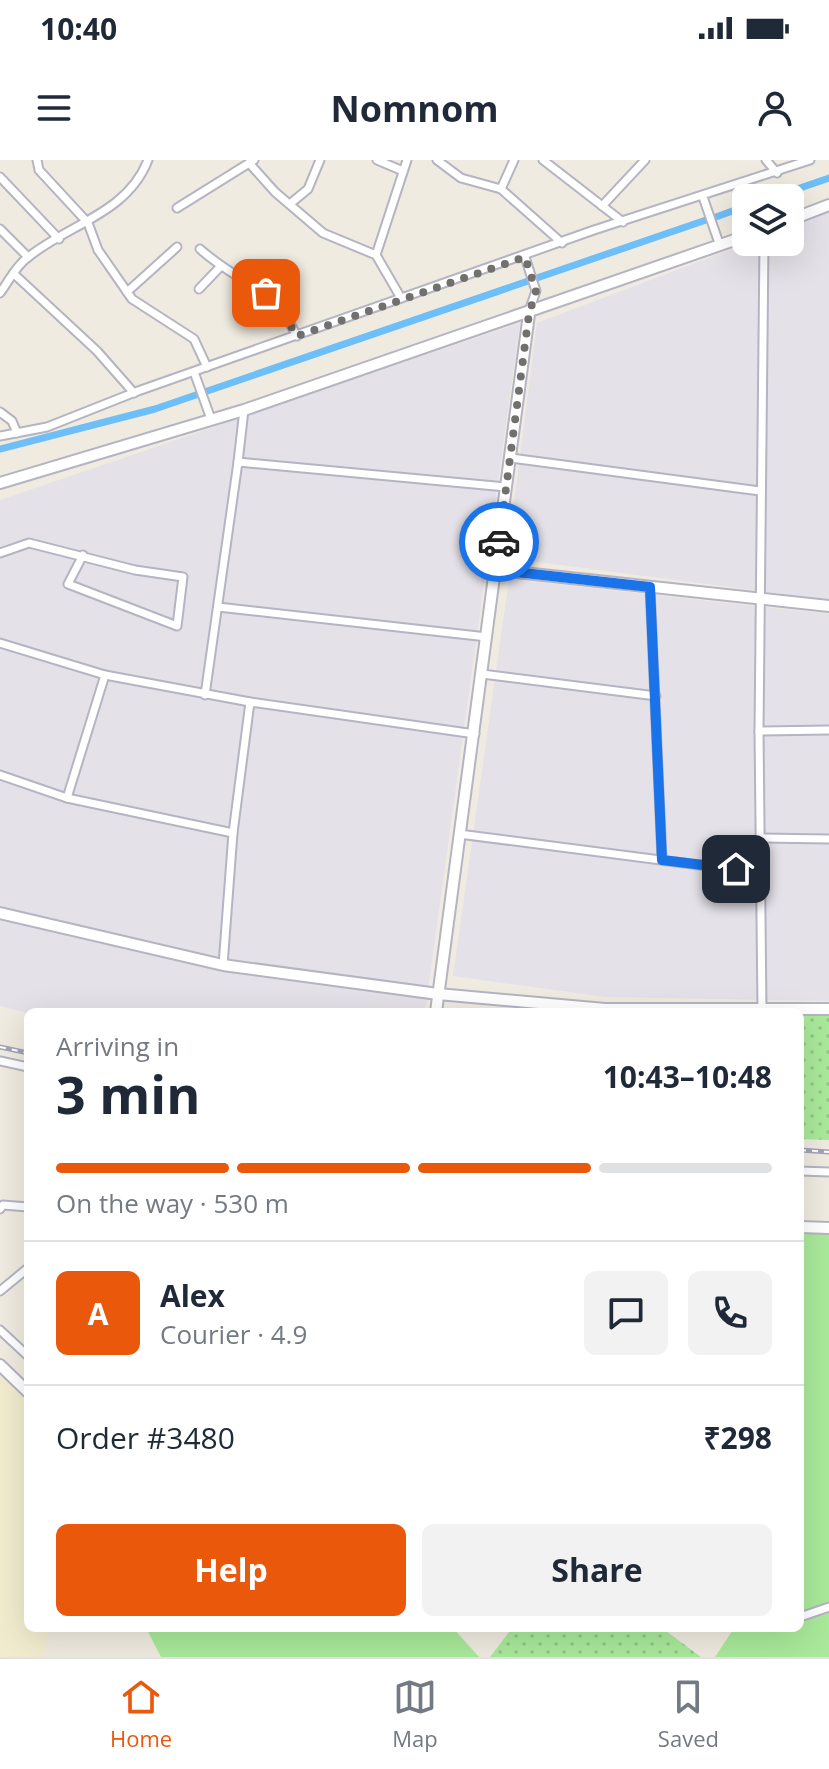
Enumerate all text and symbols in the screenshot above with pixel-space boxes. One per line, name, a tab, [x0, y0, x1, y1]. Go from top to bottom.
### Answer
text: 10:40	[40, 8, 117, 49]
text: Nomnom	[330, 84, 499, 133]
icon: menu	[32, 86, 76, 130]
icon: person	[753, 86, 797, 130]
map controls	[732, 184, 804, 256]
button: layers	[732, 184, 804, 256]
pin	[232, 259, 300, 327]
icon: bag	[244, 271, 288, 315]
courier	[459, 502, 539, 582]
icon: car	[477, 520, 521, 564]
pin	[702, 835, 770, 903]
icon: home	[714, 847, 758, 891]
text: Arriving in	[56, 1028, 179, 1064]
text: 10:43–10:48	[603, 1056, 772, 1097]
text: 3 min	[56, 1058, 200, 1129]
text: On the way · 530 m	[56, 1185, 289, 1221]
button: chat	[584, 1271, 668, 1355]
button: phone	[688, 1271, 772, 1355]
text: Alex	[160, 1275, 225, 1316]
text: A	[88, 1293, 108, 1334]
text: Courier · 4.9	[160, 1316, 307, 1352]
text: Order #3480	[56, 1417, 235, 1458]
text: ₹298	[703, 1417, 772, 1458]
button: Help	[56, 1524, 406, 1616]
button: Share	[422, 1524, 772, 1616]
tab: Home	[110, 1675, 172, 1753]
tab: Map	[392, 1675, 438, 1753]
tab: Saved	[658, 1675, 719, 1753]

